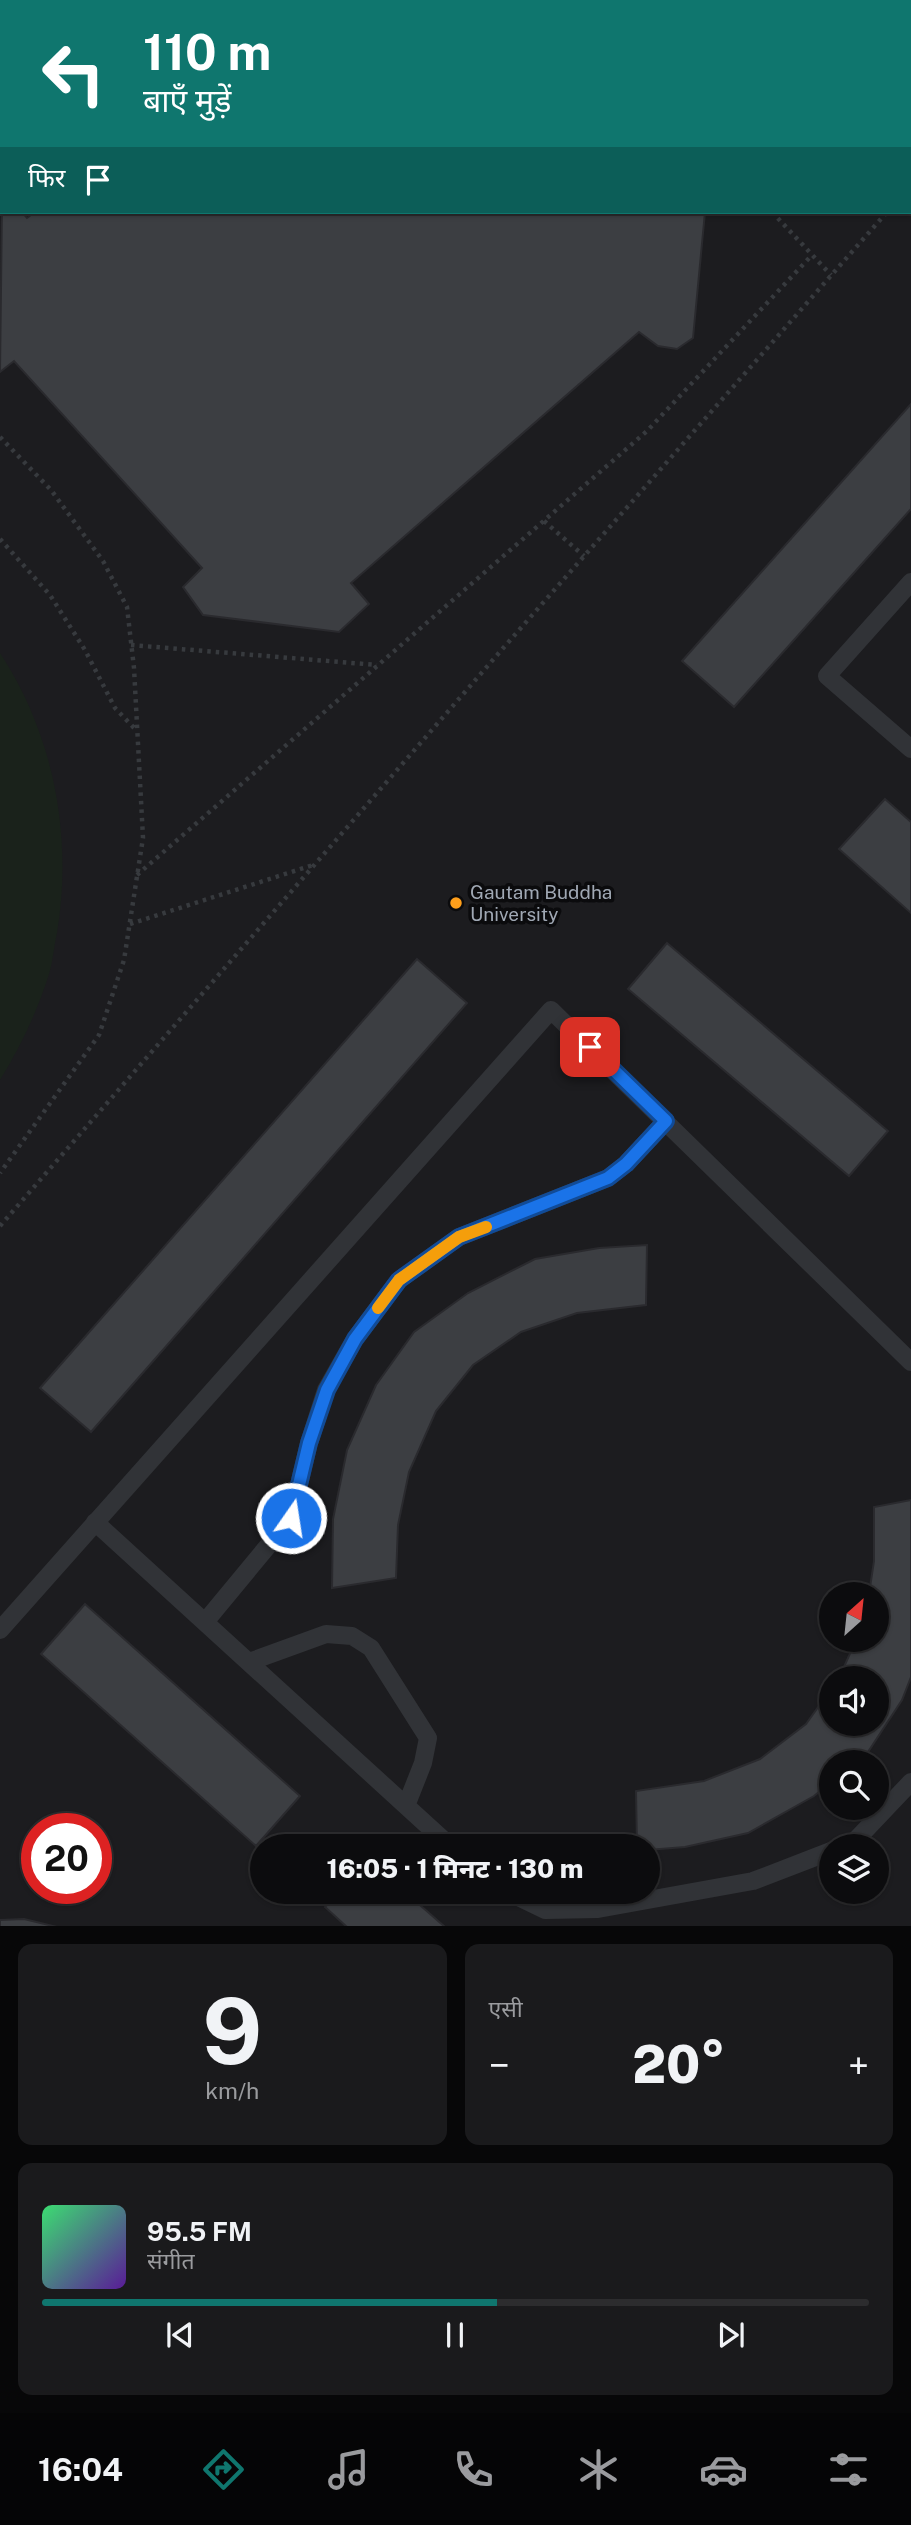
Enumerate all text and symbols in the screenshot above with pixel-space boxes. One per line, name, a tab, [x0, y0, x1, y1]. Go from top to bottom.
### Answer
text: 110 m	[143, 23, 271, 81]
icon: left	[28, 28, 119, 119]
text: बाएँ मुड़ें	[143, 82, 231, 119]
icon: arrive	[79, 161, 117, 199]
text: फिर	[28, 162, 65, 193]
place label: Gautam Buddha University	[470, 881, 612, 925]
marker: Gautam Buddha University	[448, 895, 464, 911]
pin	[560, 1017, 620, 1077]
icon: arrive	[571, 1028, 609, 1066]
position arrow	[254, 1481, 328, 1555]
north arrow	[819, 1582, 889, 1652]
map controls	[819, 1582, 889, 1904]
button: sound	[819, 1666, 889, 1736]
button: search	[819, 1750, 889, 1820]
speed limit sign: 20	[21, 1813, 112, 1904]
button: layers	[819, 1834, 889, 1904]
text: 16:05 · 1 मिनट · 130 m	[327, 1853, 583, 1884]
text: 9	[202, 1978, 262, 2084]
text: एसी	[489, 1995, 523, 2022]
text: 20°	[632, 2034, 725, 2095]
text: −	[489, 2043, 510, 2088]
text: +	[848, 2043, 869, 2088]
text: km/h	[205, 2077, 259, 2104]
text: 95.5 FM	[147, 2216, 252, 2247]
text: संगीत	[147, 2247, 195, 2274]
icon: previous	[161, 2316, 199, 2354]
icon: pause	[436, 2316, 474, 2354]
icon: next	[712, 2316, 750, 2354]
icon: directions	[199, 2445, 248, 2494]
icon: music	[324, 2445, 373, 2494]
icon: phone	[449, 2445, 498, 2494]
icon: climate	[574, 2445, 623, 2494]
icon: car	[699, 2445, 748, 2494]
icon: filters	[824, 2445, 873, 2494]
text: 16:04	[38, 2451, 123, 2488]

